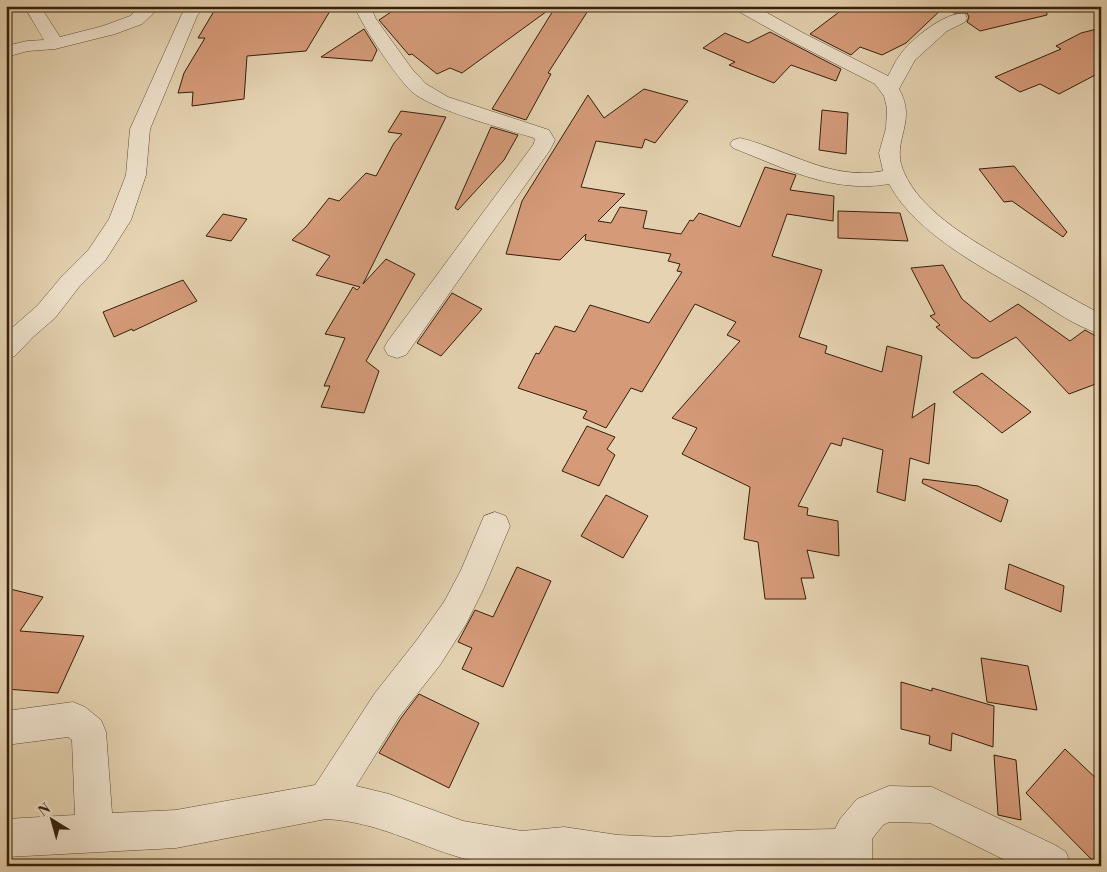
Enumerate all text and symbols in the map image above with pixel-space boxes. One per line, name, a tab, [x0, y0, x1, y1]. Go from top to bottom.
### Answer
north arrow	[28, 794, 78, 844]
text: N	[35, 800, 55, 821]

